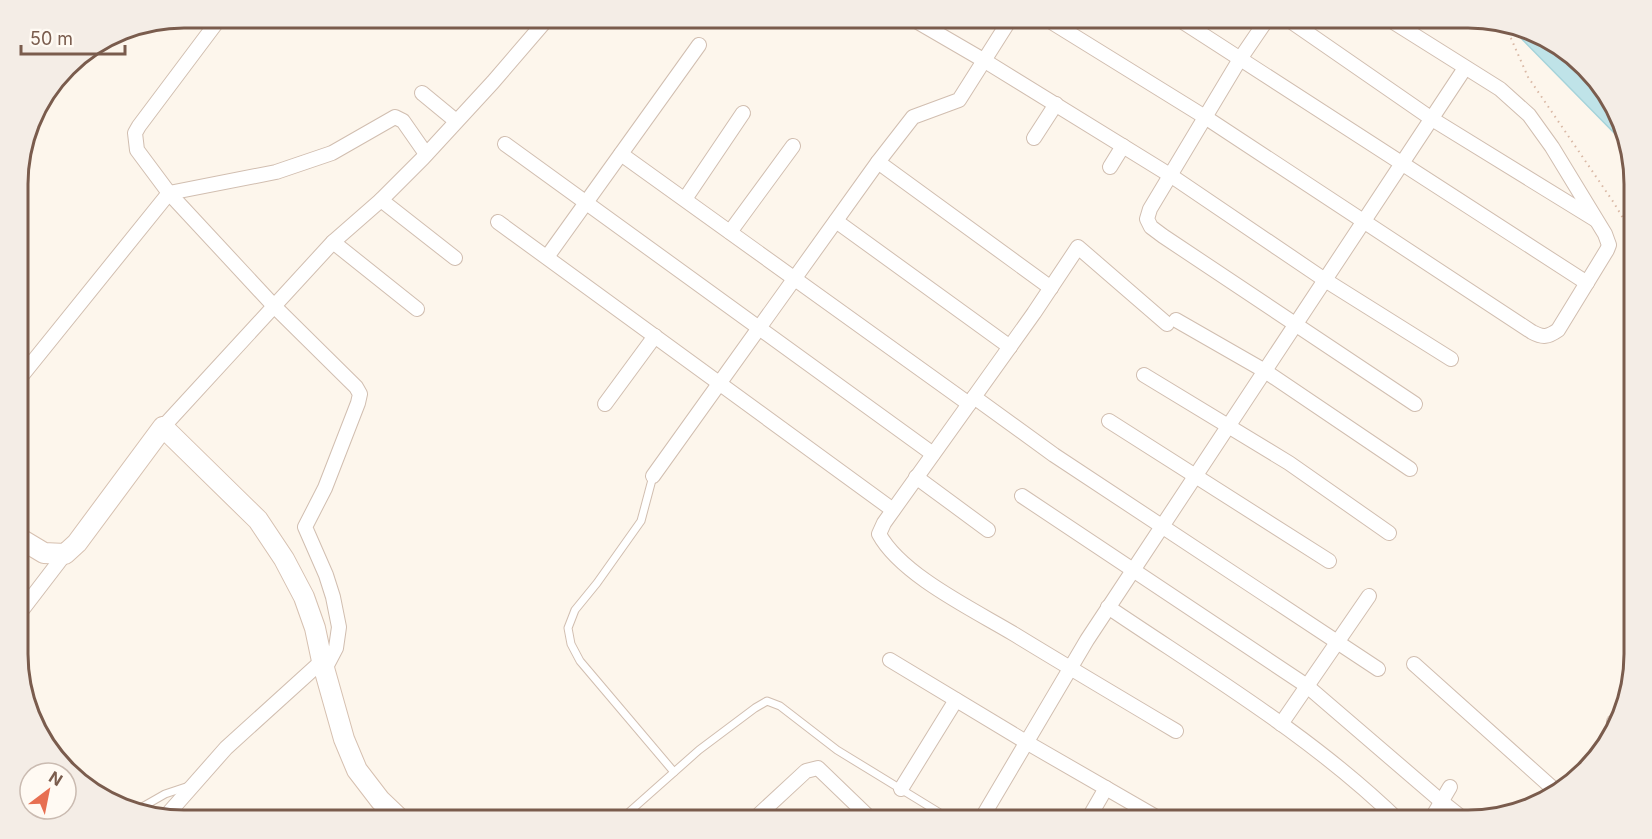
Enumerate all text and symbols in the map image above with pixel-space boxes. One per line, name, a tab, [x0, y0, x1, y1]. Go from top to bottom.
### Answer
scale bar	[21, 18, 124, 56]
text: 50 m	[30, 28, 73, 49]
north arrow	[18, 761, 78, 821]
text: N	[45, 767, 66, 790]

